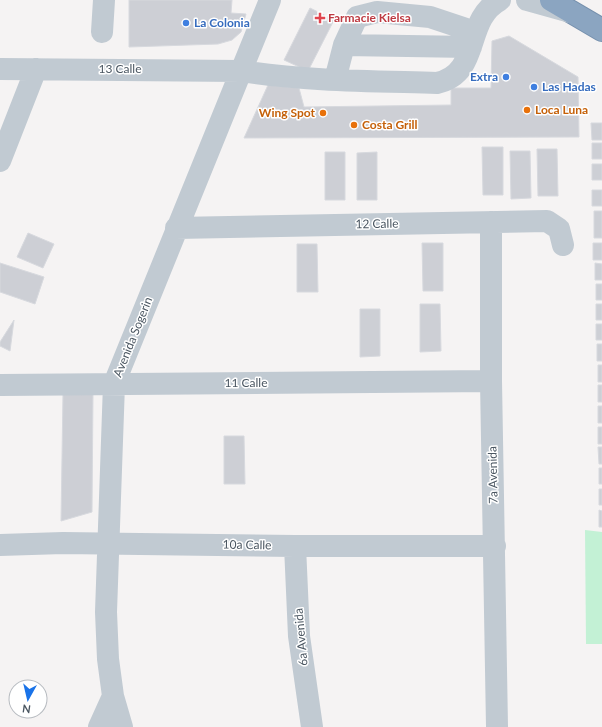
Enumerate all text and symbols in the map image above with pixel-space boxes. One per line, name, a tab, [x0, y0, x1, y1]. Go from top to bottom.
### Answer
place label: Farmacie Kielsa	[328, 10, 411, 25]
marker: Farmacie Kielsa	[315, 13, 325, 23]
place label: La Colonia	[194, 15, 250, 30]
marker: La Colonia	[181, 18, 191, 28]
street label: 13 Calle	[99, 61, 141, 76]
place label: Extra	[470, 69, 498, 84]
marker: Extra	[501, 72, 511, 82]
place label: Las Hadas	[542, 79, 596, 94]
marker: Las Hadas	[529, 82, 539, 92]
place label: Loca Luna	[535, 102, 588, 117]
place label: Wing Spot	[259, 105, 316, 120]
marker: Loca Luna	[522, 105, 532, 115]
marker: Wing Spot	[318, 108, 328, 118]
place label: Costa Grill	[362, 117, 418, 132]
marker: Costa Grill	[349, 120, 359, 130]
street label: 12 Calle	[355, 216, 399, 231]
street label: Avenida Sogerin	[110, 295, 155, 379]
street label: 11 Calle	[225, 375, 267, 390]
street label: 7a Avenida	[484, 446, 501, 504]
street label: 10a Calle	[222, 537, 272, 552]
street label: 6a Avenida	[291, 608, 310, 667]
north arrow	[8, 679, 48, 719]
text: N	[21, 702, 32, 716]

